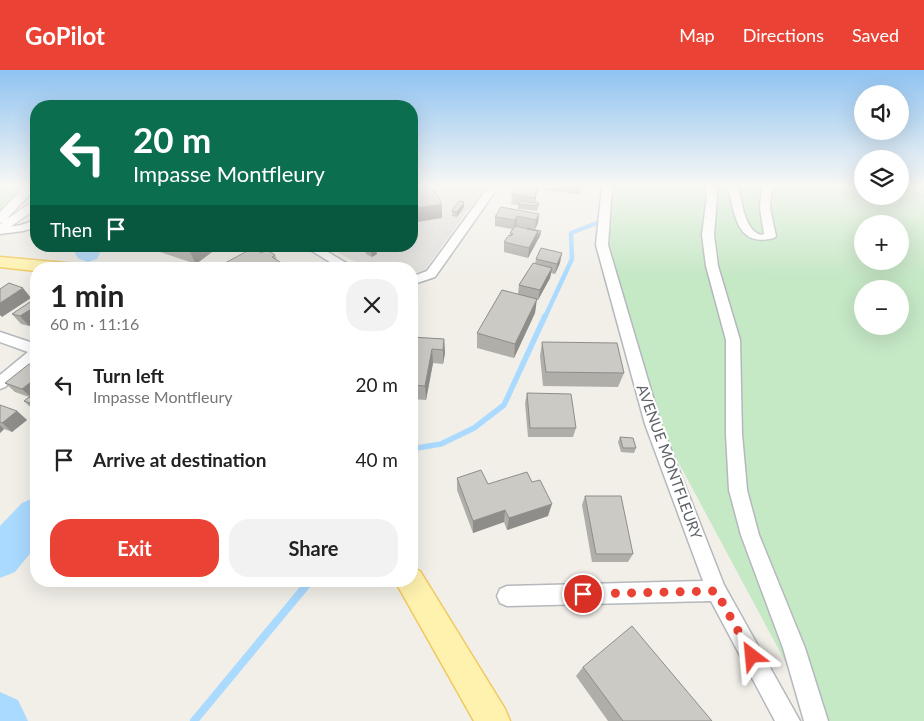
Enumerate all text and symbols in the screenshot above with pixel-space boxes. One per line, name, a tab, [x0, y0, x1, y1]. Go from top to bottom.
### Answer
text: GoPilot	[25, 21, 105, 50]
text: Map	[679, 24, 715, 46]
text: Directions	[743, 24, 824, 46]
text: Saved	[852, 24, 899, 46]
map controls	[854, 85, 909, 335]
button: sound	[854, 85, 909, 140]
text: 20 m	[133, 118, 211, 160]
icon: left	[50, 120, 115, 185]
button: layers	[854, 150, 909, 205]
text: Impasse Montfleury	[133, 160, 325, 187]
icon: arrive	[102, 215, 130, 243]
button: +	[854, 215, 909, 270]
text: Then	[50, 218, 92, 241]
text: 1 min	[50, 277, 124, 313]
button: close	[346, 279, 398, 331]
button: −	[854, 280, 909, 335]
text: 60 m · 11:16	[50, 314, 139, 333]
text: Turn left	[93, 364, 164, 387]
icon: left	[50, 371, 78, 399]
text: 20 m	[355, 373, 398, 396]
street label: AVENUE MONTFLEURY	[634, 382, 707, 542]
text: Impasse Montfleury	[93, 387, 233, 406]
icon: arrive	[50, 446, 78, 474]
text: Arrive at destination	[93, 448, 266, 471]
text: 40 m	[355, 448, 398, 471]
button: Exit	[50, 519, 219, 577]
button: Share	[229, 519, 398, 577]
pin	[562, 573, 604, 615]
icon: arrive	[569, 580, 597, 608]
position arrow	[725, 629, 777, 681]

